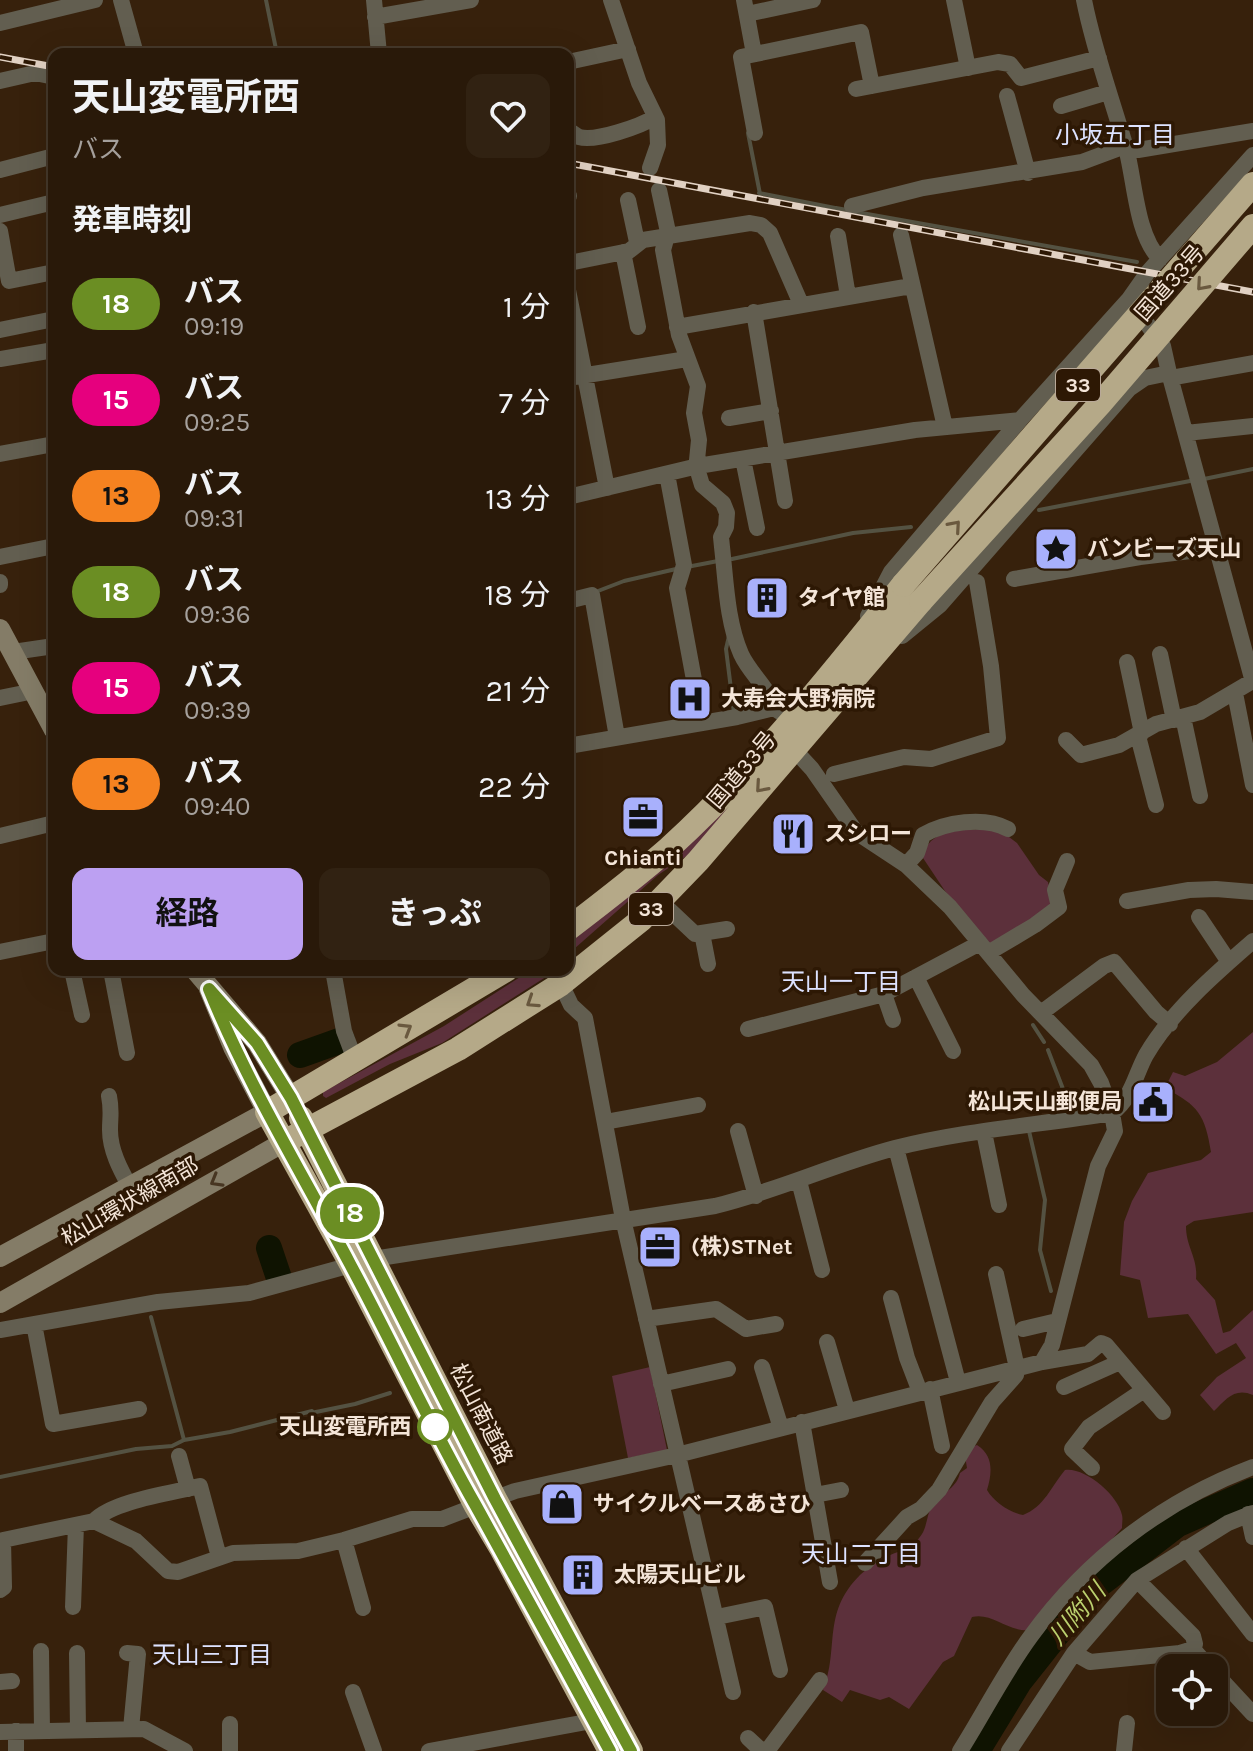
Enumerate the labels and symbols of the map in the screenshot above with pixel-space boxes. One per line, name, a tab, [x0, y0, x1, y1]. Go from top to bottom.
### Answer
district label: 小坂五丁目	[1055, 121, 1175, 149]
street label: 国道33号	[1130, 240, 1210, 326]
one-way arrow	[1197, 275, 1212, 290]
road number: 33	[1056, 369, 1100, 401]
one-way arrow	[945, 521, 960, 535]
place icon: バンビーズ天山	[1032, 525, 1080, 573]
place label: バンビーズ天山	[1087, 536, 1241, 562]
building icon: タイヤ館	[743, 574, 791, 622]
place label: タイヤ館	[798, 585, 885, 611]
hospital icon: 大寿会大野病院	[666, 675, 714, 723]
place label: 大寿会大野病院	[721, 686, 875, 712]
street label: 国道33号	[702, 726, 782, 814]
one-way arrow	[756, 778, 771, 793]
office icon: Chianti	[619, 793, 667, 841]
restaurant icon: スシロー	[769, 810, 817, 858]
place label: スシロー	[824, 821, 912, 847]
place label: Chianti	[604, 845, 682, 871]
road number: 33	[629, 893, 673, 925]
district label: 天山一丁目	[781, 968, 901, 996]
one-way arrow	[526, 993, 540, 1008]
one-way arrow	[397, 1024, 412, 1039]
public building icon: 松山天山郵便局	[1129, 1078, 1177, 1126]
place label: 松山天山郵便局	[968, 1089, 1122, 1115]
street label: 松山環状線南部	[57, 1152, 203, 1252]
one-way arrow	[210, 1171, 225, 1187]
line badge: 18	[314, 1187, 386, 1239]
office icon: (株)STNet	[636, 1223, 684, 1271]
place label: (株)STNet	[691, 1234, 793, 1260]
street label: 松山南道路	[444, 1359, 518, 1469]
marker: 天山変電所西	[418, 1410, 452, 1444]
place label: 天山変電所西	[279, 1414, 411, 1440]
shop icon: サイクルベースあさひ	[538, 1480, 586, 1528]
place label: サイクルベースあさひ	[593, 1491, 811, 1517]
district label: 天山二丁目	[801, 1540, 921, 1568]
building icon: 太陽天山ビル	[559, 1551, 607, 1599]
place label: 太陽天山ビル	[614, 1562, 746, 1588]
water label: 川附川	[1043, 1575, 1113, 1650]
district label: 天山三丁目	[152, 1641, 272, 1669]

